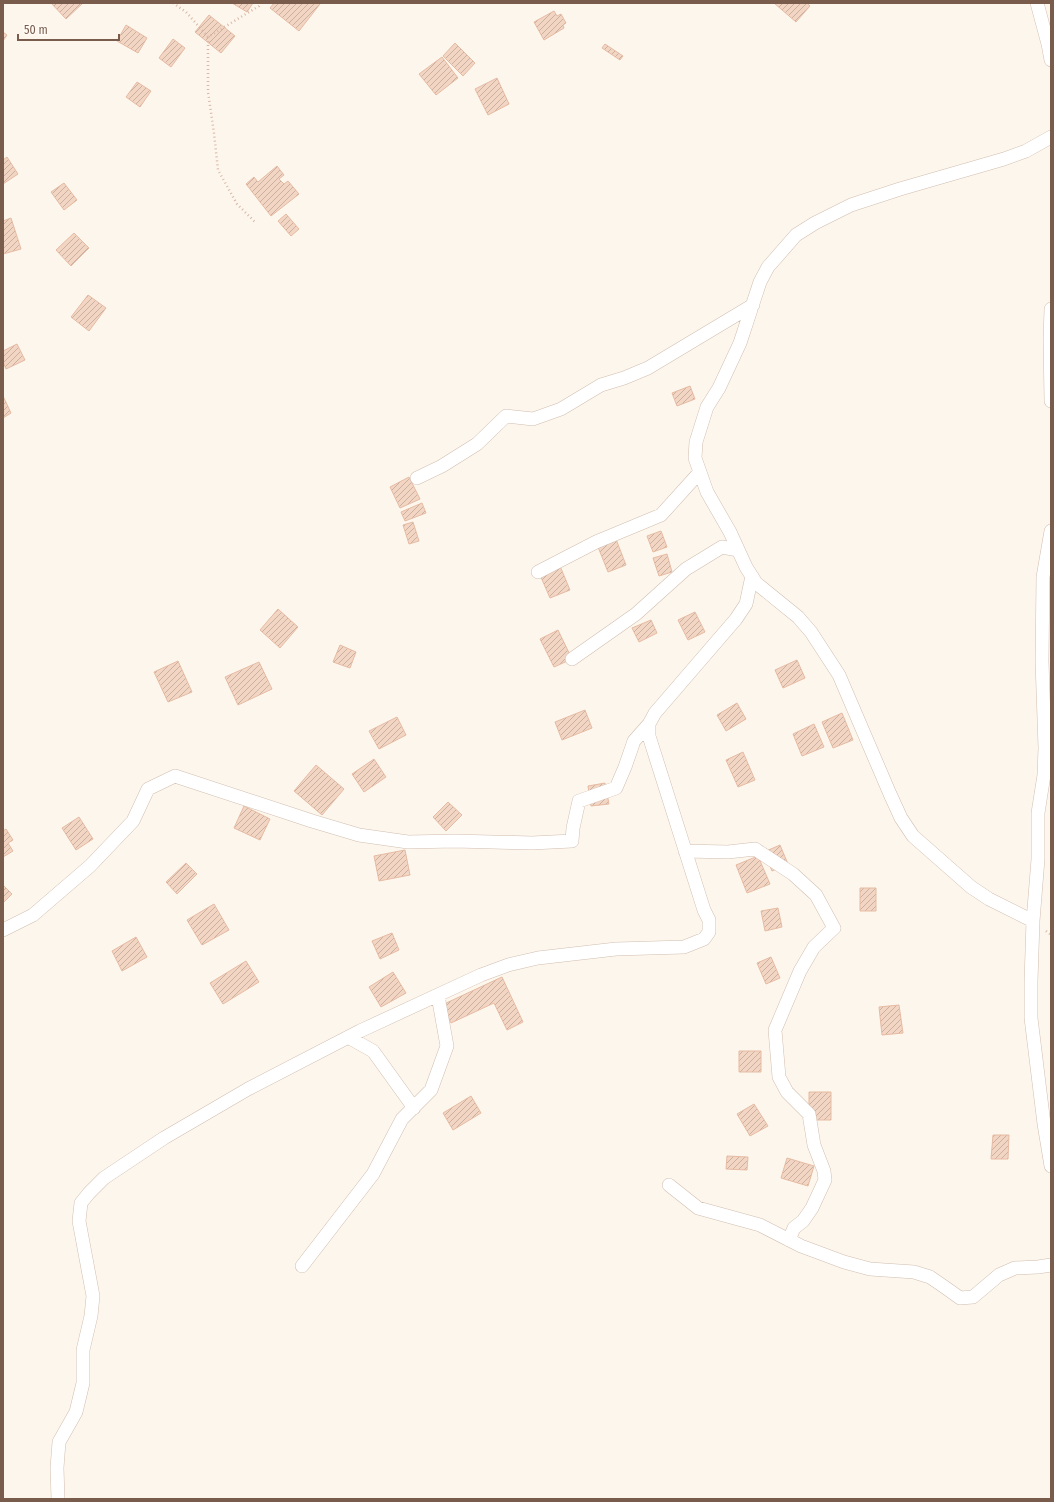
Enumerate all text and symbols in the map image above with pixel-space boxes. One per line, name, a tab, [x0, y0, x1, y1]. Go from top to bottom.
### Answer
scale bar	[18, 16, 119, 42]
text: 50 m	[24, 23, 48, 37]

